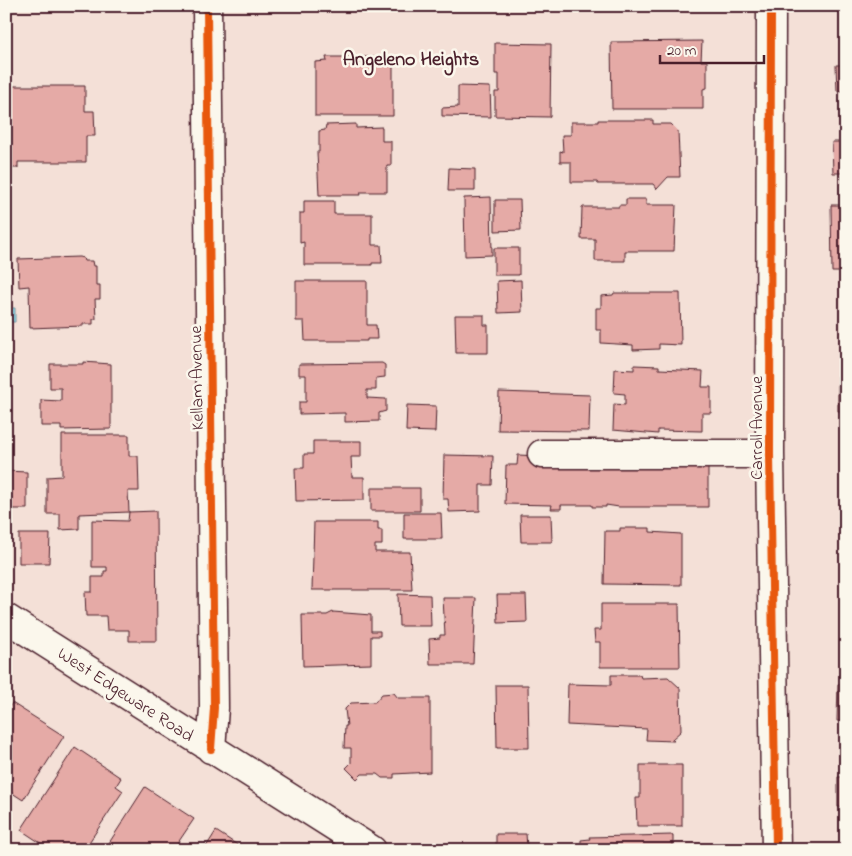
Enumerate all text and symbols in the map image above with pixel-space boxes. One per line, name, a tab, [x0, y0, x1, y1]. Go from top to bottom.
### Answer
scale bar	[660, 32, 763, 64]
text: 20 m	[667, 40, 697, 62]
district label: Angeleno Heights	[343, 46, 479, 76]
street label: Kellam Avenue	[184, 324, 212, 431]
street label: Carroll Avenue	[745, 375, 771, 480]
street label: West Edgeware Road	[51, 642, 198, 750]

